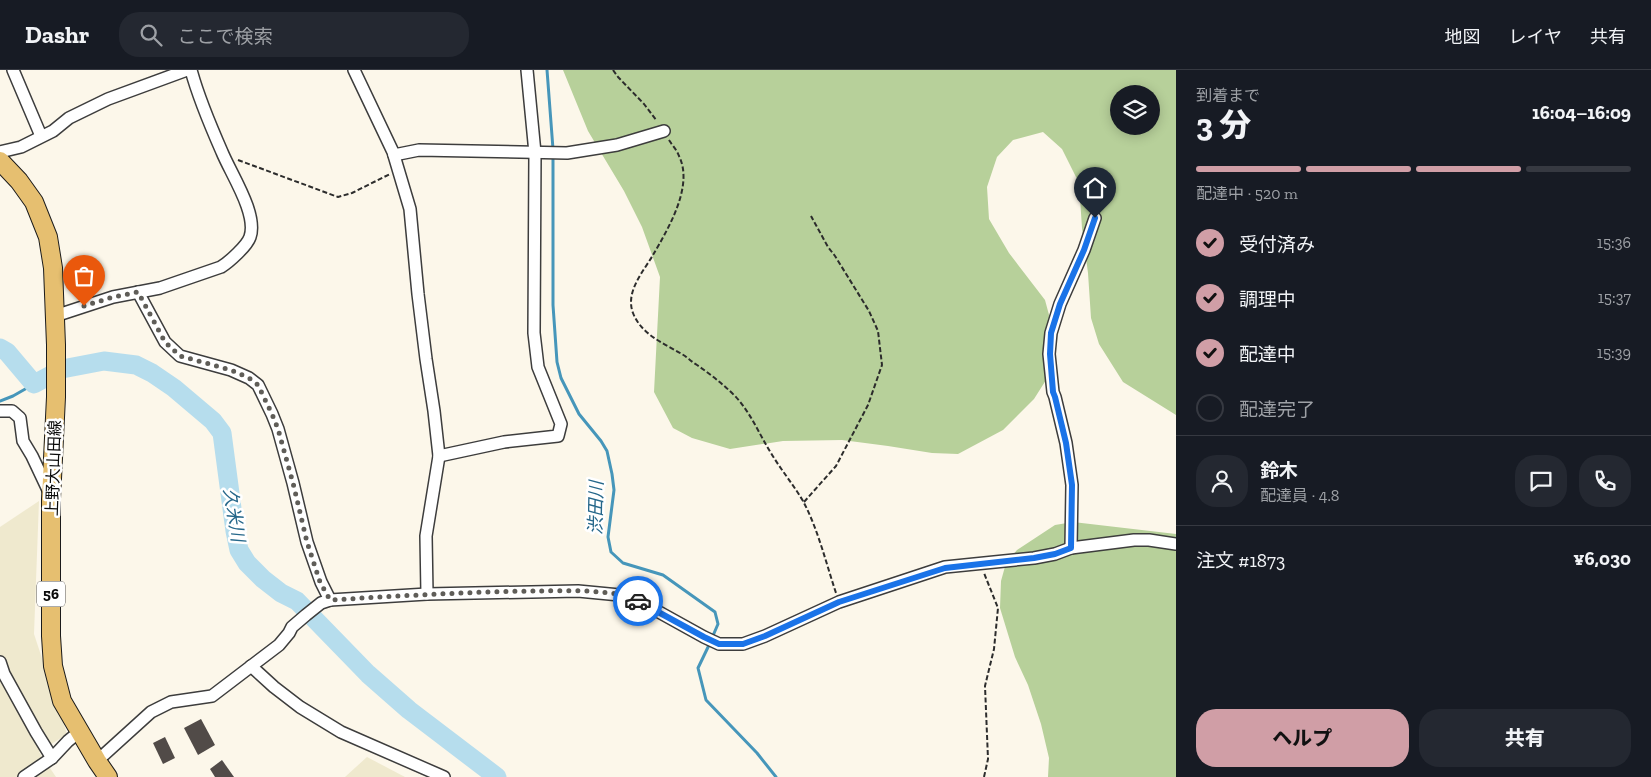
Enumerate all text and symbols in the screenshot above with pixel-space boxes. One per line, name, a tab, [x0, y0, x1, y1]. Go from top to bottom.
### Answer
search box	[119, 12, 469, 57]
text: Dashr	[25, 20, 89, 49]
icon: search	[137, 21, 165, 49]
text: ここで検索	[177, 25, 272, 48]
text: 地図	[1445, 26, 1481, 48]
text: レイヤ	[1509, 26, 1562, 48]
text: 共有	[1590, 26, 1626, 48]
map controls	[1110, 85, 1160, 135]
button: layers	[1110, 85, 1160, 135]
text: 到着まで	[1196, 86, 1260, 105]
text: 16:04–16:09	[1532, 101, 1631, 124]
text: 3 分	[1196, 106, 1251, 144]
pin	[1074, 167, 1116, 218]
icon: home	[1081, 174, 1109, 202]
text: 配達中 · 520 m	[1196, 184, 1298, 203]
icon: check	[1196, 229, 1224, 257]
text: 受付済み	[1239, 233, 1315, 256]
text: 15:36	[1597, 233, 1631, 252]
pin	[63, 255, 105, 306]
icon: bag	[70, 262, 98, 290]
icon: check	[1196, 284, 1224, 312]
text: 調理中	[1239, 288, 1296, 311]
text: 15:37	[1598, 288, 1631, 307]
icon: check	[1196, 339, 1224, 367]
text: 配達中	[1239, 343, 1296, 366]
text: 15:39	[1597, 343, 1631, 362]
text: 配達完了	[1239, 398, 1315, 421]
street label: 上野大山田線	[42, 420, 65, 516]
button: person	[1196, 455, 1248, 507]
button: chat	[1515, 455, 1567, 507]
button: phone	[1579, 455, 1631, 507]
text: 鈴木	[1260, 459, 1298, 482]
water label: 渋田川	[585, 479, 608, 535]
text: 配達員 · 4.8	[1260, 486, 1339, 505]
water label: 久米川	[219, 487, 249, 545]
text: ¥6,030	[1573, 547, 1631, 570]
text: 注文 #1873	[1196, 549, 1285, 572]
courier	[613, 576, 663, 626]
road number: 56	[37, 582, 65, 606]
icon: car	[624, 587, 652, 615]
button: ヘルプ	[1196, 709, 1409, 767]
button: 共有	[1419, 709, 1631, 767]

